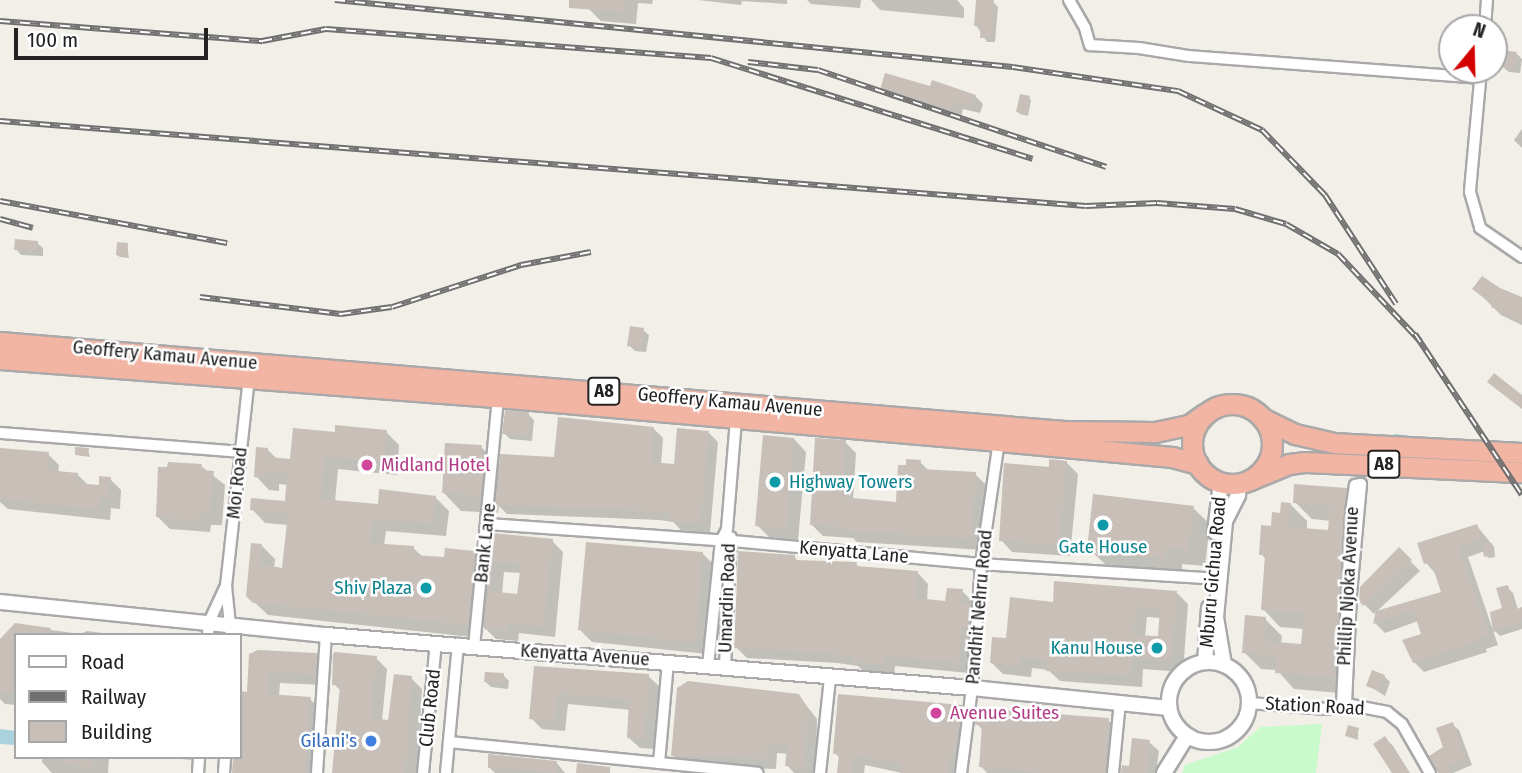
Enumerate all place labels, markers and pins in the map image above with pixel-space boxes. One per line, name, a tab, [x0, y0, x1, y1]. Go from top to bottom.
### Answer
place label: Midland Hotel	[381, 454, 490, 476]
marker: Midland Hotel	[359, 457, 375, 473]
place label: Highway Towers	[789, 471, 912, 493]
marker: Highway Towers	[767, 474, 783, 490]
marker: Gate House	[1095, 517, 1111, 533]
place label: Gate House	[1059, 536, 1147, 558]
place label: Shiv Plaza	[334, 577, 412, 599]
marker: Shiv Plaza	[418, 580, 434, 596]
place label: Kanu House	[1050, 637, 1143, 659]
marker: Kanu House	[1149, 640, 1165, 656]
place label: Avenue Suites	[950, 702, 1059, 724]
marker: Avenue Suites	[928, 705, 944, 721]
place label: Gilani's	[301, 730, 357, 752]
marker: Gilani's	[363, 733, 379, 749]

